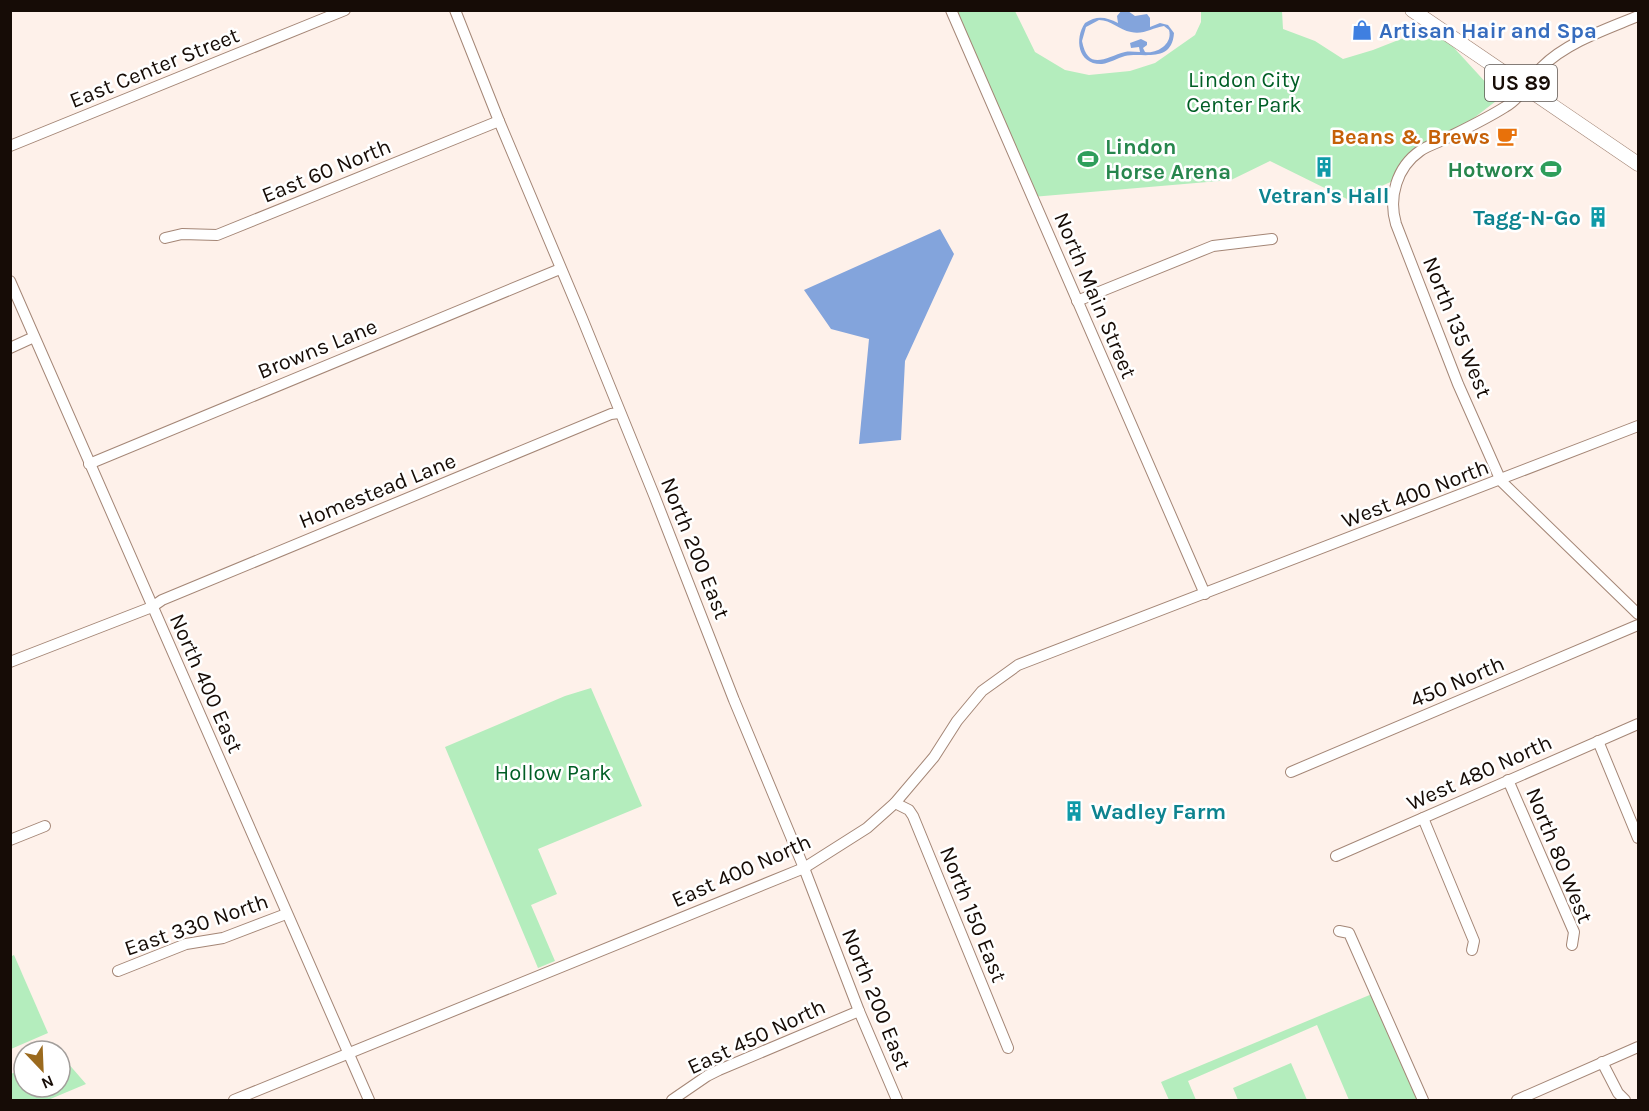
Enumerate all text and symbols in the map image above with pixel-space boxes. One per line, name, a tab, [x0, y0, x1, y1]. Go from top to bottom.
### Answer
shop icon: Artisan Hair and Spa	[1350, 18, 1374, 42]
place label: Artisan Hair and Spa	[1379, 18, 1597, 44]
street label: East Center Street	[66, 22, 243, 114]
road number: US 89	[1485, 65, 1557, 101]
park label: Lindon City Center Park	[1186, 67, 1302, 118]
place label: Beans & Brews	[1331, 124, 1490, 150]
cafe icon: Beans & Brews	[1495, 124, 1519, 148]
street label: East 60 North	[258, 133, 395, 209]
place label: Lindon Horse Arena	[1105, 134, 1231, 185]
sports icon: Lindon Horse Arena	[1076, 147, 1100, 171]
building icon: Vetran's Hall	[1312, 155, 1336, 179]
place label: Hotworx	[1447, 157, 1534, 183]
sports icon: Hotworx	[1539, 157, 1563, 181]
place label: Vetran's Hall	[1259, 183, 1389, 209]
place label: Tagg-N-Go	[1473, 205, 1581, 231]
building icon: Tagg-N-Go	[1586, 205, 1610, 229]
street label: North Main Street	[1048, 208, 1142, 382]
street label: North 135 West	[1417, 253, 1497, 402]
street label: Browns Lane	[254, 313, 381, 385]
street label: Homestead Lane	[295, 448, 460, 534]
street label: West 400 North	[1338, 454, 1493, 534]
street label: North 200 East	[655, 474, 735, 623]
street label: North 400 East	[164, 610, 248, 757]
street label: 450 North	[1406, 651, 1508, 713]
street label: West 480 North	[1403, 729, 1556, 817]
park label: Hollow Park	[495, 760, 611, 786]
street label: North 80 West	[1520, 784, 1598, 927]
building icon: Wadley Farm	[1062, 799, 1086, 823]
place label: Wadley Farm	[1091, 799, 1226, 825]
street label: East 400 North	[668, 829, 815, 913]
street label: North 150 East	[934, 843, 1012, 986]
street label: East 330 North	[121, 888, 272, 962]
street label: North 200 East	[836, 925, 916, 1074]
street label: East 450 North	[683, 994, 829, 1080]
north arrow	[12, 1039, 72, 1099]
text: N	[39, 1071, 57, 1093]

